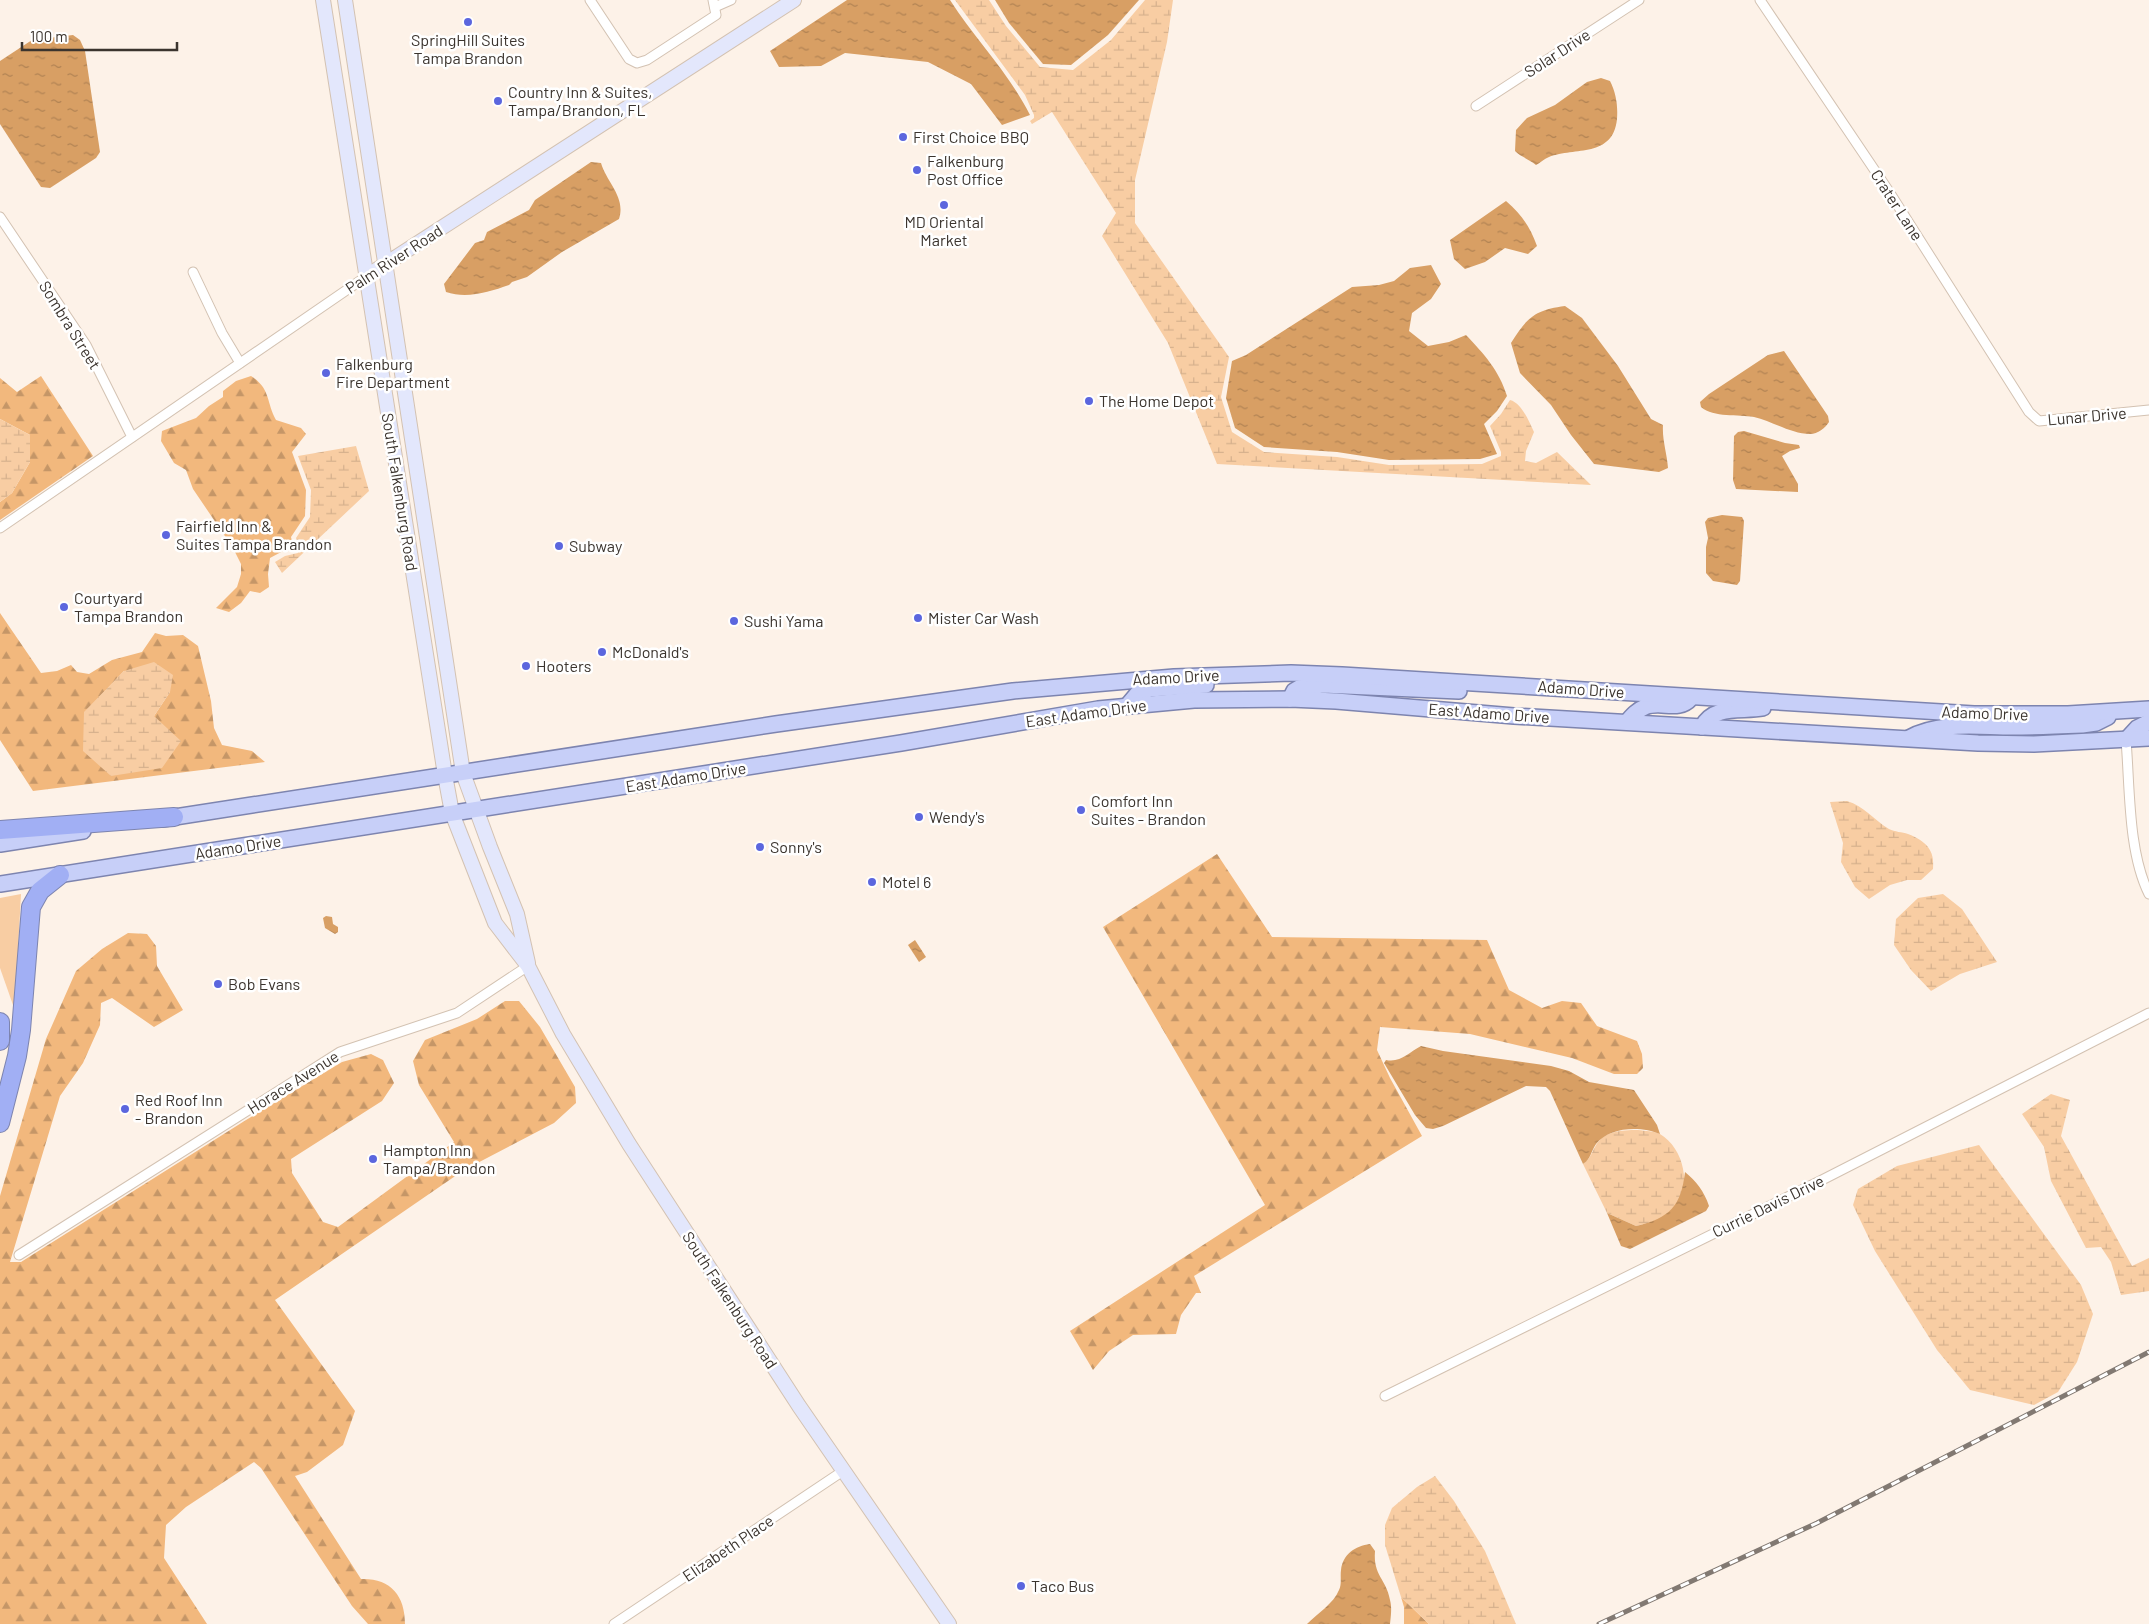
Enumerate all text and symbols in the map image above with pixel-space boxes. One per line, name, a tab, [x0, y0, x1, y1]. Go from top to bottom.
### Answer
marker: SpringHill Suites Tampa Brandon	[462, 16, 474, 28]
scale bar	[22, 20, 178, 52]
street label: Solar Drive	[1520, 24, 1593, 81]
text: 100 m	[30, 27, 68, 45]
place label: SpringHill Suites Tampa Brandon	[411, 30, 525, 67]
place label: Country Inn & Suites, Tampa/Brandon, FL	[508, 82, 653, 119]
marker: Country Inn & Suites, Tampa/Brandon, FL	[492, 95, 504, 107]
place label: First Choice BBQ	[913, 127, 1029, 146]
marker: First Choice BBQ	[897, 131, 909, 143]
place label: Falkenburg Post Office	[927, 151, 1004, 188]
marker: Falkenburg Post Office	[911, 164, 923, 176]
street label: Crater Lane	[1867, 166, 1927, 244]
marker: MD Oriental Market	[938, 199, 950, 211]
place label: MD Oriental Market	[904, 212, 984, 249]
street label: Palm River Road	[342, 220, 446, 297]
street label: Sombra Street	[36, 277, 105, 373]
place label: Falkenburg Fire Department	[336, 354, 450, 391]
marker: Falkenburg Fire Department	[320, 367, 332, 379]
place label: The Home Depot	[1099, 391, 1214, 410]
marker: The Home Depot	[1083, 395, 1095, 407]
street label: Lunar Drive	[2047, 403, 2127, 428]
street label: South Falkenburg Road	[379, 412, 422, 572]
place label: Fairfield Inn & Suites Tampa Brandon	[176, 516, 332, 553]
marker: Fairfield Inn & Suites Tampa Brandon	[160, 529, 172, 541]
place label: Subway	[569, 536, 623, 555]
marker: Subway	[553, 540, 565, 552]
place label: Courtyard Tampa Brandon	[74, 588, 183, 625]
marker: Courtyard Tampa Brandon	[58, 601, 70, 613]
place label: Mister Car Wash	[928, 608, 1039, 627]
place label: Sushi Yama	[744, 611, 823, 630]
marker: Mister Car Wash	[912, 612, 924, 624]
marker: Sushi Yama	[728, 615, 740, 627]
place label: McDonald's	[612, 642, 689, 661]
marker: McDonald's	[596, 646, 608, 658]
place label: Hooters	[536, 656, 591, 675]
marker: Hooters	[520, 660, 532, 672]
street label: Adamo Drive	[1132, 665, 1220, 688]
street label: Adamo Drive	[1537, 676, 1625, 701]
street label: East Adamo Drive	[1024, 695, 1147, 730]
street label: East Adamo Drive	[1428, 699, 1550, 726]
street label: Adamo Drive	[1941, 701, 2029, 724]
street label: East Adamo Drive	[624, 758, 747, 795]
place label: Comfort Inn Suites - Brandon	[1091, 791, 1206, 828]
marker: Comfort Inn Suites - Brandon	[1075, 804, 1087, 816]
place label: Wendy's	[929, 807, 985, 826]
marker: Wendy's	[913, 811, 925, 823]
street label: Adamo Drive	[193, 830, 282, 863]
place label: Sonny's	[770, 837, 822, 856]
marker: Sonny's	[754, 841, 766, 853]
place label: Motel 6	[882, 872, 931, 891]
marker: Motel 6	[866, 876, 878, 888]
place label: Bob Evans	[228, 974, 300, 993]
marker: Bob Evans	[212, 978, 224, 990]
street label: Horace Avenue	[244, 1046, 342, 1117]
place label: Red Roof Inn - Brandon	[135, 1090, 223, 1127]
marker: Red Roof Inn - Brandon	[119, 1103, 131, 1115]
place label: Hampton Inn Tampa/Brandon	[383, 1140, 495, 1177]
marker: Hampton Inn Tampa/Brandon	[367, 1153, 379, 1165]
street label: Currie Davis Drive	[1709, 1170, 1827, 1241]
street label: South Falkenburg Road	[679, 1228, 782, 1372]
street label: Elizabeth Place	[679, 1510, 777, 1585]
place label: Taco Bus	[1031, 1576, 1094, 1595]
marker: Taco Bus	[1015, 1580, 1027, 1592]

